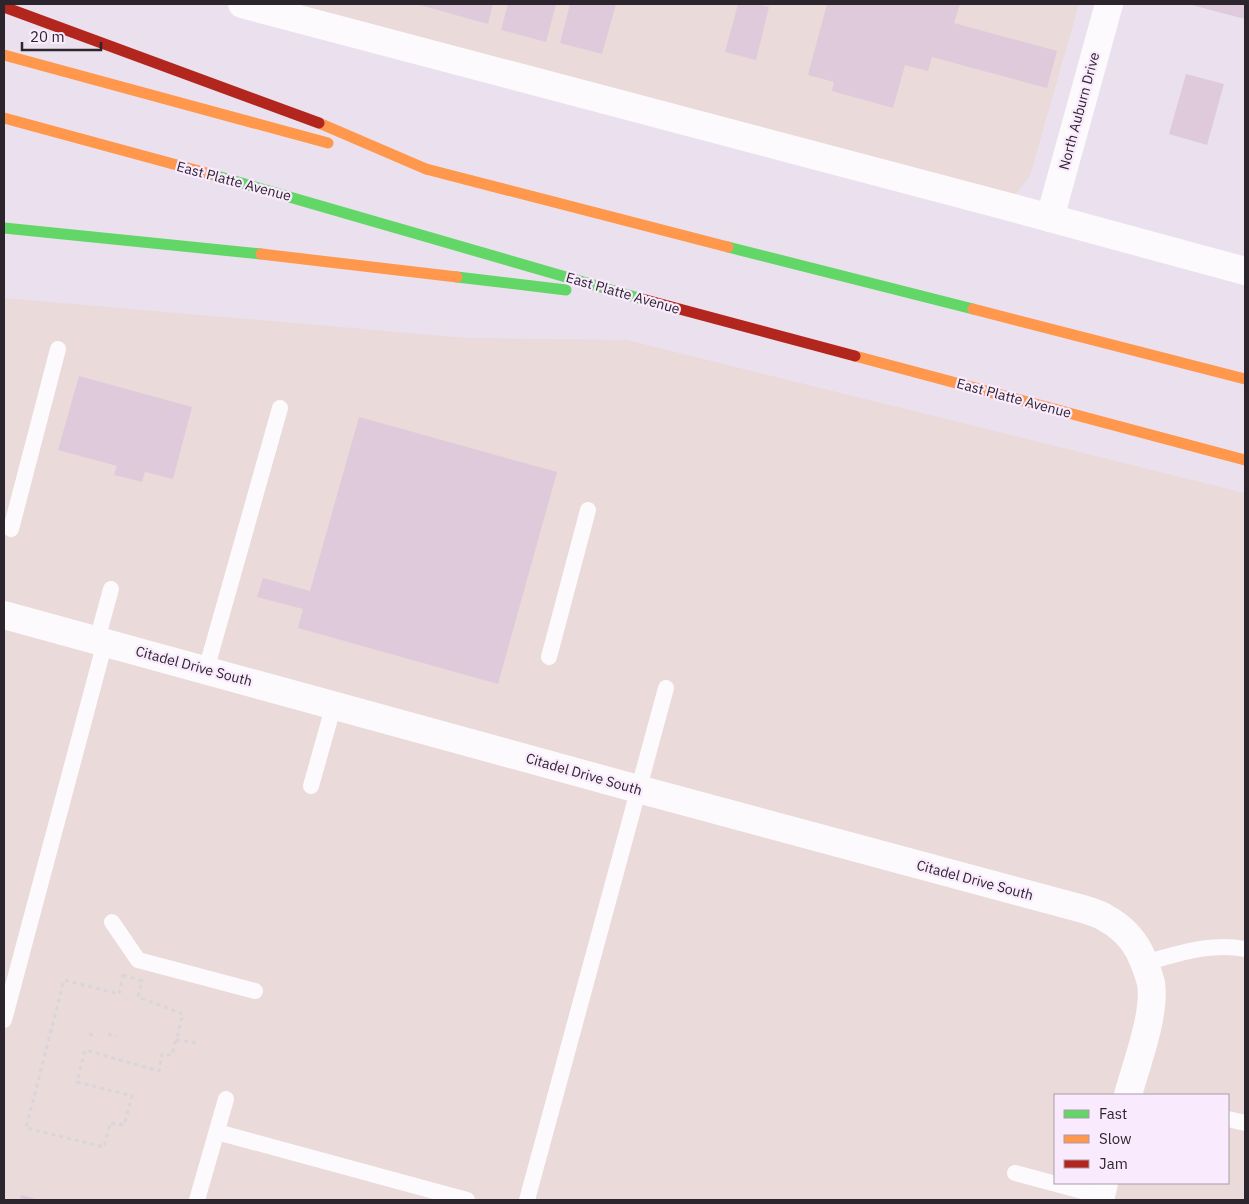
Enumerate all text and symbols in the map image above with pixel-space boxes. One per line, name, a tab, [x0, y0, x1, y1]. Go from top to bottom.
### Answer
scale bar	[22, 20, 101, 52]
text: 20 m	[30, 27, 65, 46]
street label: North Auburn Drive	[1055, 50, 1103, 172]
street label: East Platte Avenue	[175, 157, 293, 205]
street label: East Platte Avenue	[564, 268, 682, 318]
street label: East Platte Avenue	[955, 374, 1073, 422]
street label: Citadel Drive South	[134, 642, 254, 690]
street label: Citadel Drive South	[524, 749, 644, 799]
street label: Citadel Drive South	[915, 856, 1035, 904]
legend	[1054, 1094, 1229, 1184]
text: Fast	[1099, 1104, 1127, 1123]
text: Slow	[1099, 1129, 1132, 1148]
text: Jam	[1099, 1154, 1128, 1173]

